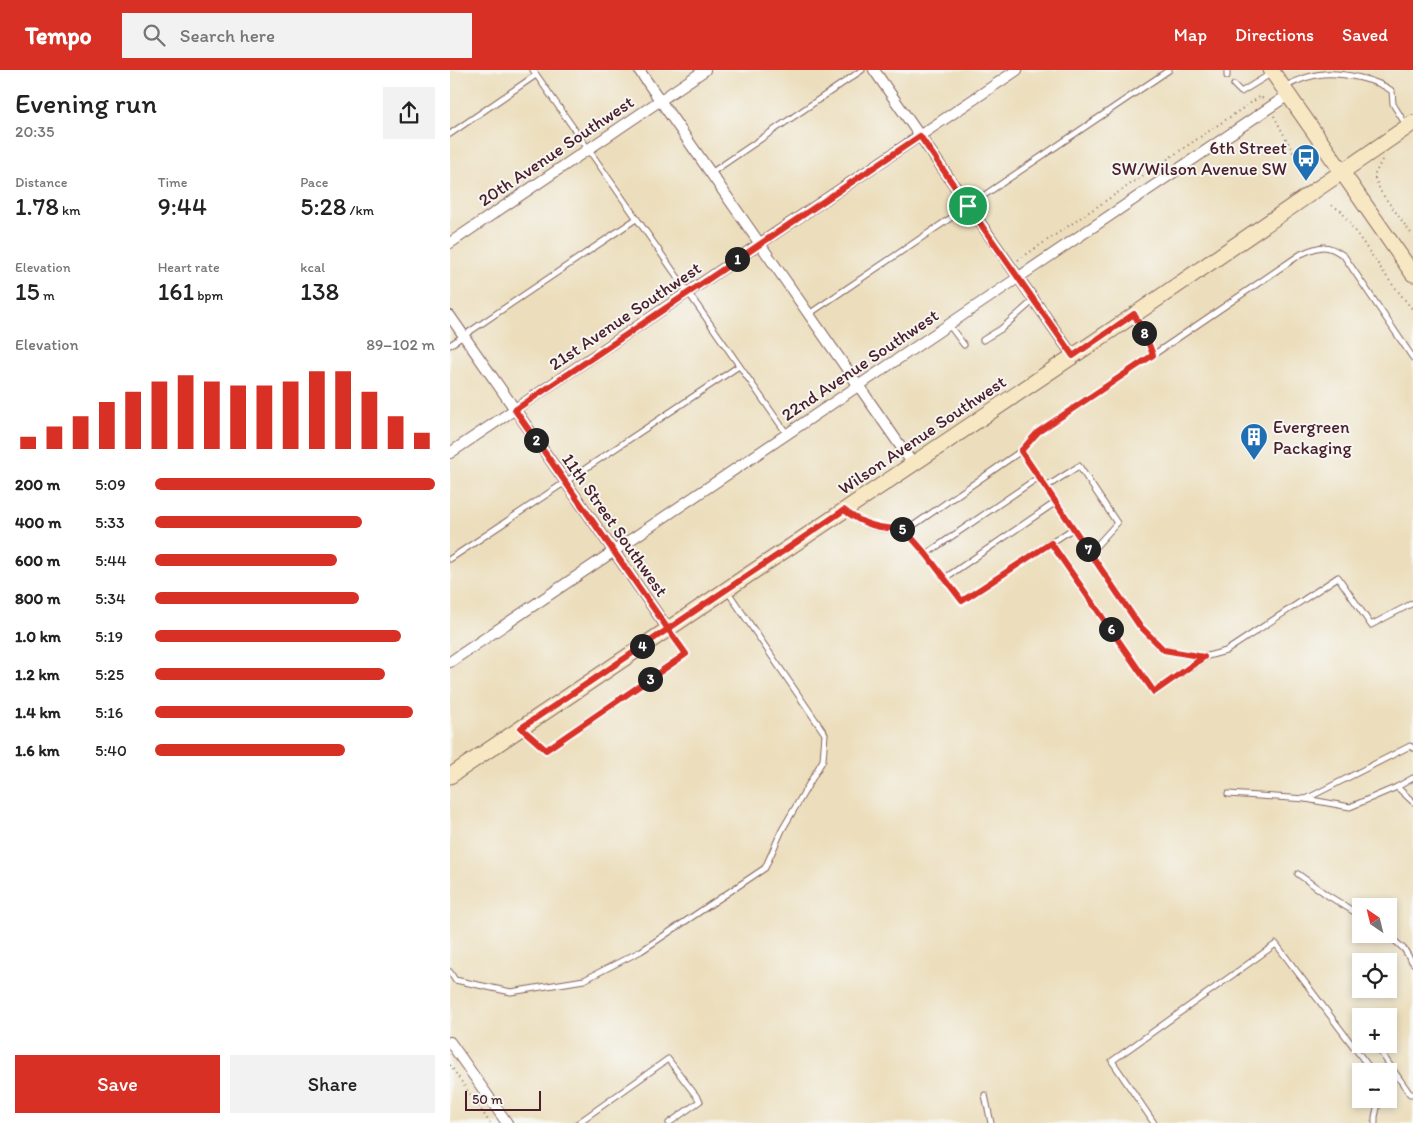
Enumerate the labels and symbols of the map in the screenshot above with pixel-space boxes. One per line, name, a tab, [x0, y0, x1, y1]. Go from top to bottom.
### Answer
street label: 20th Avenue Southwest	[474, 91, 638, 211]
place label: 6th Street SW/Wilson Avenue SW	[1111, 137, 1287, 180]
bus stop icon: 6th Street SW/Wilson Avenue SW	[1291, 143, 1321, 182]
pin	[947, 185, 989, 227]
pin: 1	[724, 246, 750, 272]
street label: 21st Avenue Southwest	[545, 257, 705, 375]
street label: 22nd Avenue Southwest	[777, 304, 943, 426]
pin: 8	[1132, 320, 1156, 346]
street label: Wilson Avenue Southwest	[834, 370, 1010, 499]
place label: Evergreen Packaging	[1273, 416, 1353, 459]
building icon: Evergreen Packaging	[1239, 422, 1269, 461]
pin: 2	[524, 428, 548, 452]
street label: 11th Street Southwest	[557, 449, 673, 601]
pin: 5	[890, 516, 914, 542]
pin: 7	[1076, 536, 1100, 562]
pin: 6	[1098, 616, 1124, 642]
pin: 4	[630, 634, 654, 658]
pin: 3	[638, 666, 662, 692]
north arrow	[1352, 898, 1398, 942]
scale bar	[465, 1088, 541, 1111]

